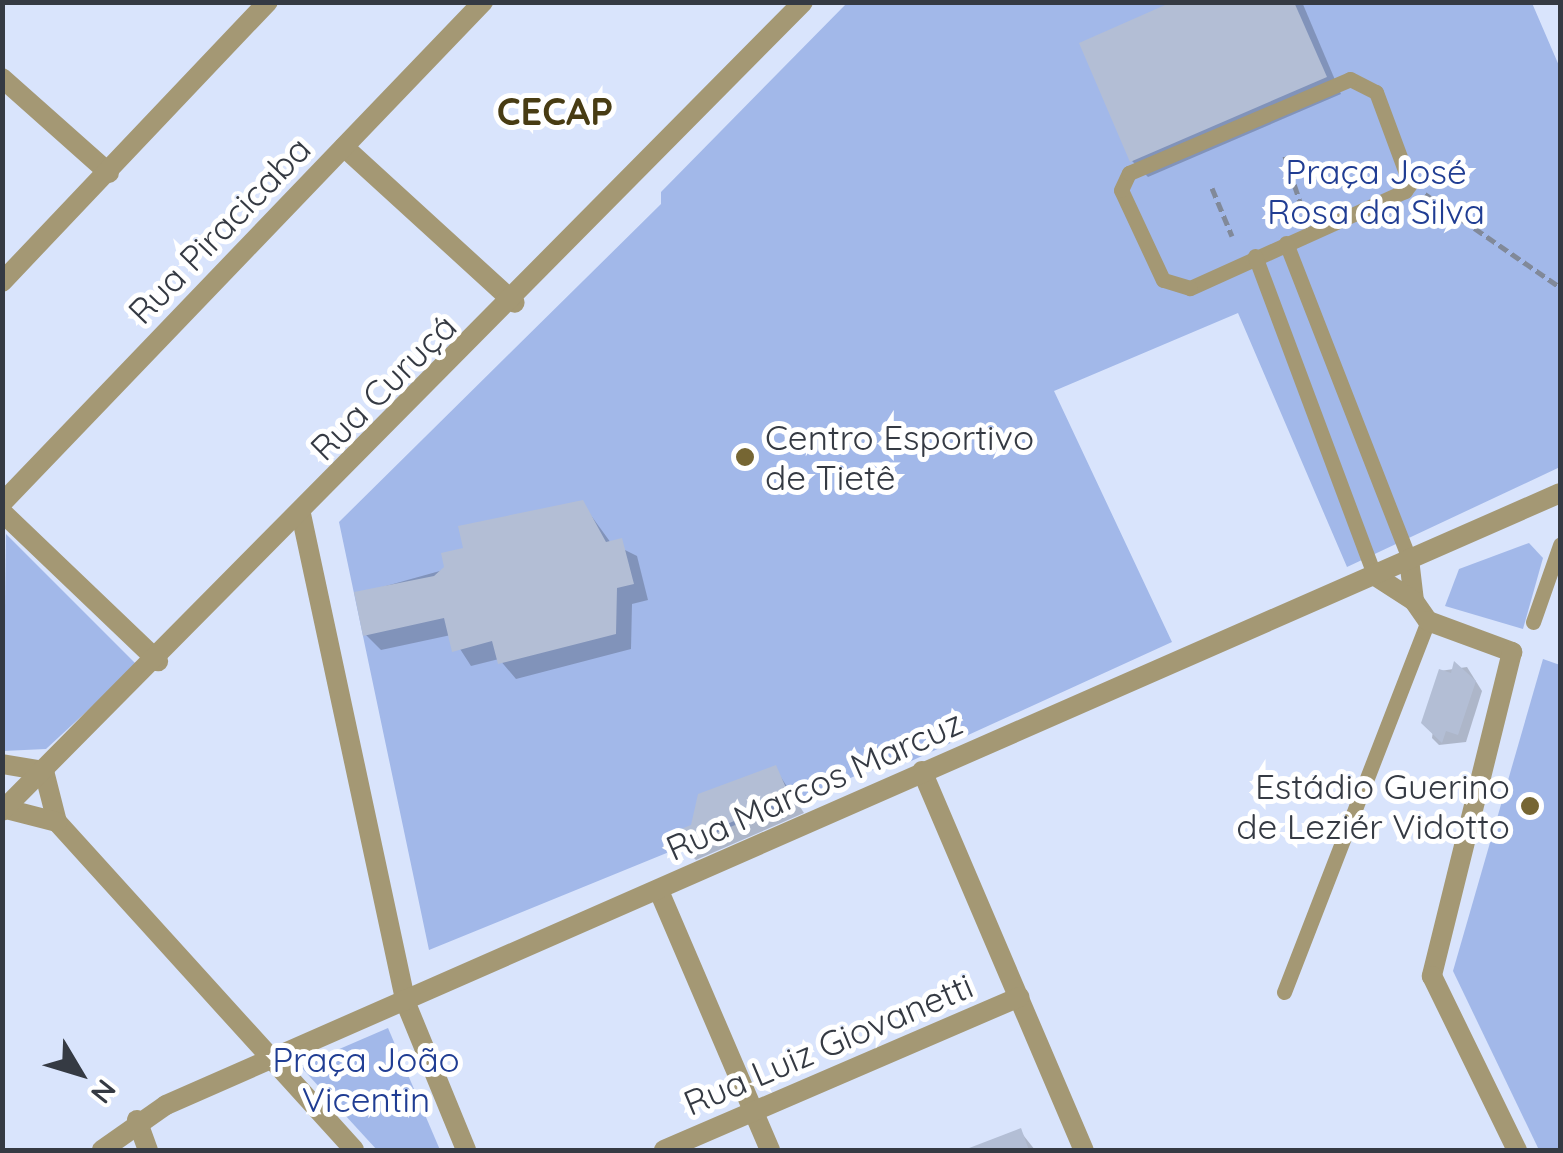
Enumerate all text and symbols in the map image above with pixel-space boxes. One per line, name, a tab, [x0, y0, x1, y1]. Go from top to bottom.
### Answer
district label: CECAP	[497, 89, 613, 135]
street label: Rua Piracicaba	[119, 128, 319, 332]
park label: Praça José Rosa da Silva	[1267, 150, 1485, 232]
street label: Rua Curuçá	[301, 305, 465, 469]
place label: Centro Esportivo de Tietê	[765, 416, 1034, 498]
marker: Centro Esportivo de Tietê	[734, 446, 756, 468]
street label: Rua Marcos Marcuz	[659, 701, 969, 869]
place label: Estádio Guerino de Leziér Vidotto	[1236, 765, 1510, 847]
marker: Estádio Guerino de Leziér Vidotto	[1519, 795, 1541, 817]
street label: Rua Luiz Giovanetti	[677, 964, 979, 1124]
north arrow	[30, 1023, 130, 1123]
park label: Praça João Vicentin	[272, 1038, 460, 1120]
text: N	[84, 1073, 124, 1111]

